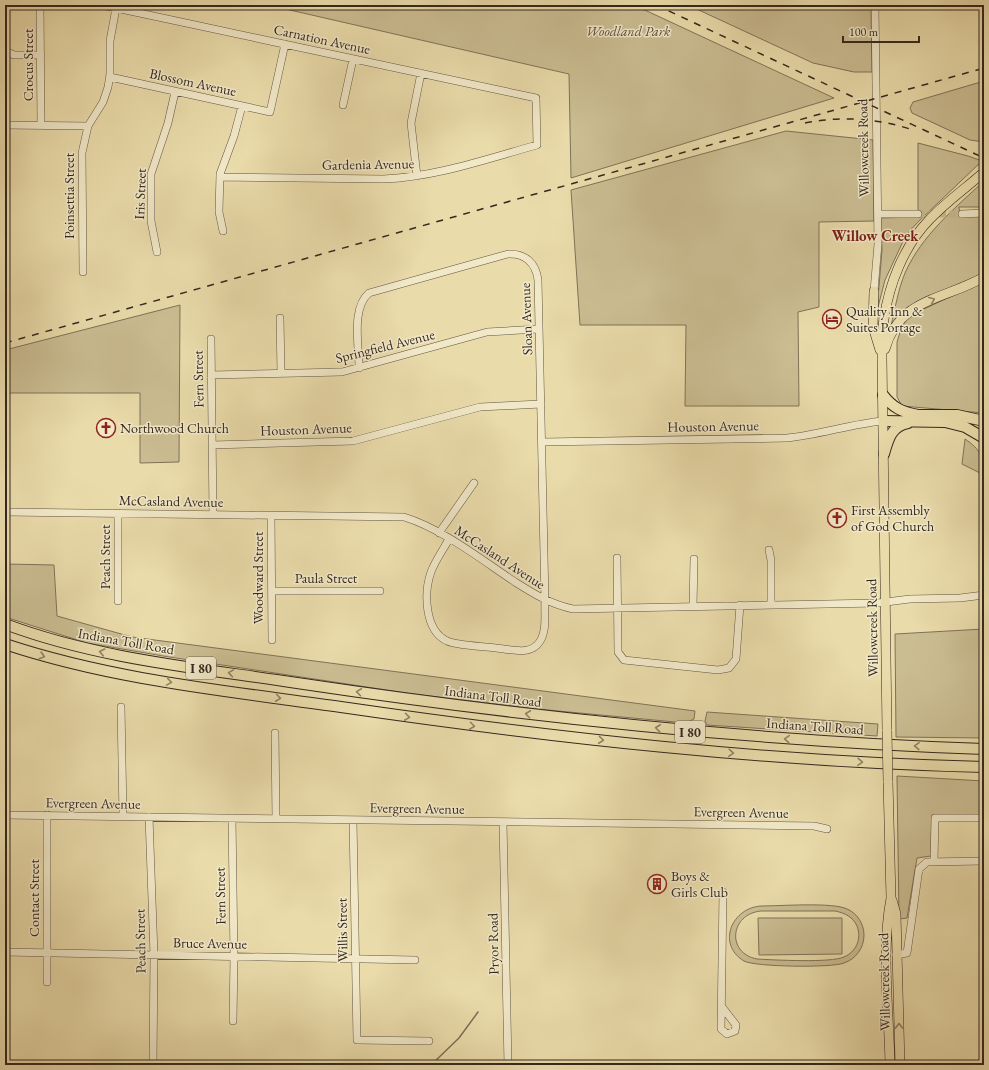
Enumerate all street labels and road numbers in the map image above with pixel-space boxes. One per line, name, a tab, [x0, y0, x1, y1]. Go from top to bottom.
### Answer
street label: Carnation Avenue	[272, 20, 372, 58]
street label: Crocus Street	[19, 28, 37, 101]
street label: Blossom Avenue	[148, 64, 239, 100]
street label: Willowcreek Road	[853, 98, 873, 197]
street label: Poinsettia Street	[60, 152, 78, 239]
street label: Gardenia Avenue	[322, 154, 415, 174]
street label: Iris Street	[130, 168, 150, 220]
street label: Sloan Avenue	[516, 282, 536, 356]
street label: Springfield Avenue	[334, 325, 437, 367]
street label: Fern Street	[188, 349, 208, 408]
street label: Houston Avenue	[667, 416, 760, 436]
street label: Houston Avenue	[260, 418, 353, 440]
street label: McCasland Avenue	[119, 491, 224, 511]
street label: McCasland Avenue	[451, 521, 549, 593]
street label: Peach Street	[96, 524, 114, 589]
street label: Woodward Street	[249, 531, 267, 624]
street label: Paula Street	[295, 569, 358, 587]
street label: Willowcreek Road	[862, 578, 882, 677]
street label: Indiana Toll Road	[76, 624, 176, 658]
road number: I 80	[186, 657, 216, 679]
street label: Indiana Toll Road	[444, 681, 543, 711]
street label: Indiana Toll Road	[766, 714, 865, 738]
road number: I 80	[675, 721, 705, 743]
street label: Evergreen Avenue	[45, 793, 141, 813]
street label: Evergreen Avenue	[369, 798, 465, 818]
street label: Evergreen Avenue	[693, 802, 789, 822]
street label: Contact Street	[25, 858, 43, 937]
street label: Fern Street	[210, 866, 230, 925]
street label: Willis Street	[332, 897, 352, 962]
street label: Peach Street	[130, 908, 150, 973]
street label: Pryor Road	[483, 912, 503, 975]
street label: Willowcreek Road	[874, 932, 894, 1031]
street label: Bruce Avenue	[173, 933, 248, 953]

